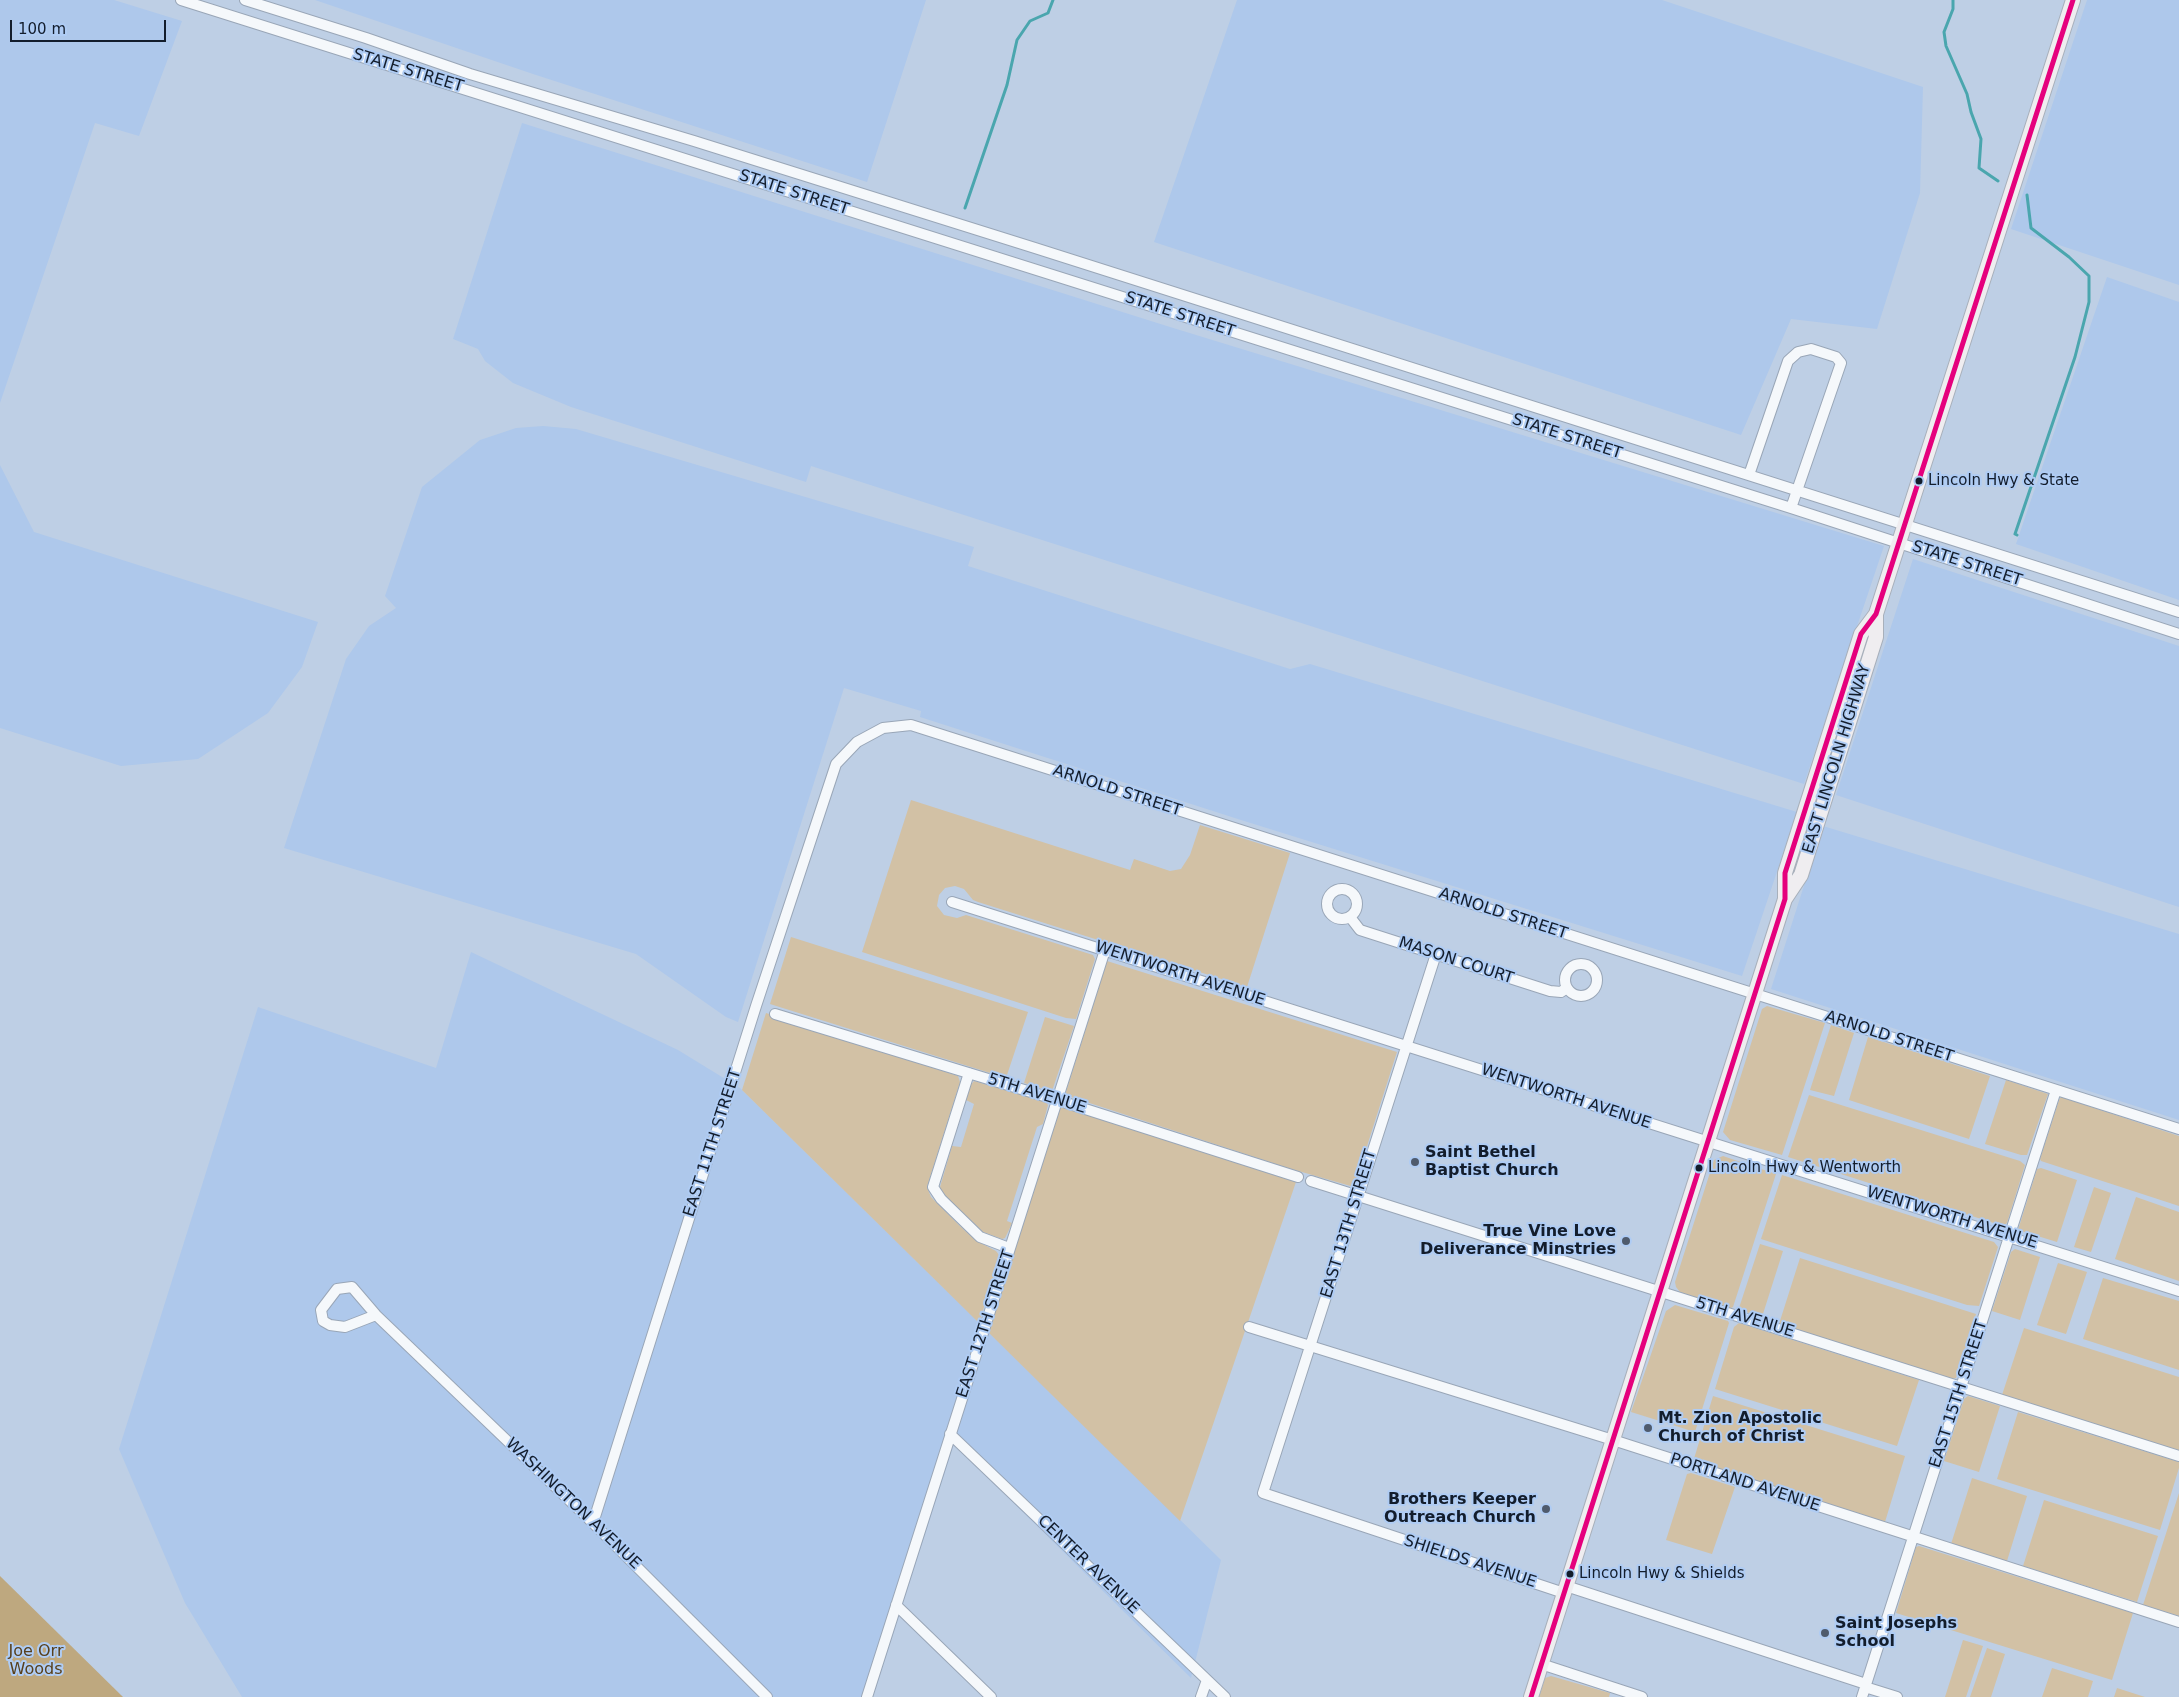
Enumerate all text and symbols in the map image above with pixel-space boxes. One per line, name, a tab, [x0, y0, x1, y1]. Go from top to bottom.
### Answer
scale bar	[12, 10, 169, 42]
text: 100 m	[18, 20, 66, 38]
street label: STATE STREET	[350, 45, 466, 97]
street label: STATE STREET	[737, 166, 851, 220]
street label: STATE STREET	[1123, 288, 1237, 342]
street label: STATE STREET	[1510, 410, 1624, 464]
place label: Lincoln Hwy & State	[1928, 472, 2079, 490]
marker: Lincoln Hwy & State	[1914, 476, 1924, 486]
street label: STATE STREET	[1910, 537, 2024, 591]
street label: EAST LINCOLN HIGHWAY	[1799, 662, 1875, 856]
street label: ARNOLD STREET	[1050, 761, 1184, 821]
street label: ARNOLD STREET	[1436, 884, 1570, 944]
street label: MASON COURT	[1396, 933, 1516, 989]
street label: WENTWORTH AVENUE	[1093, 937, 1267, 1011]
street label: ARNOLD STREET	[1822, 1007, 1956, 1067]
street label: WENTWORTH AVENUE	[1479, 1060, 1653, 1134]
street label: EAST 11TH STREET	[680, 1067, 746, 1219]
street label: 5TH AVENUE	[986, 1070, 1088, 1118]
place label: Saint Bethel Baptist Church	[1425, 1143, 1559, 1181]
street label: EAST 13TH STREET	[1317, 1147, 1381, 1301]
marker: Saint Bethel Baptist Church	[1409, 1156, 1421, 1168]
place label: Lincoln Hwy & Wentworth	[1708, 1159, 1901, 1177]
marker: Lincoln Hwy & Wentworth	[1694, 1163, 1704, 1173]
street label: WENTWORTH AVENUE	[1864, 1183, 2040, 1253]
place label: True Vine Love Deliverance Minstries	[1420, 1222, 1616, 1260]
marker: True Vine Love Deliverance Minstries	[1620, 1235, 1632, 1247]
street label: EAST 12TH STREET	[953, 1248, 1019, 1400]
street label: 5TH AVENUE	[1694, 1294, 1796, 1342]
street label: EAST 15TH STREET	[1926, 1318, 1992, 1470]
place label: Mt. Zion Apostolic Church of Christ	[1658, 1409, 1822, 1447]
marker: Mt. Zion Apostolic Church of Christ	[1642, 1422, 1654, 1434]
street label: WASHINGTON AVENUE	[501, 1434, 645, 1574]
street label: PORTLAND AVENUE	[1668, 1450, 1822, 1516]
place label: Brothers Keeper Outreach Church	[1384, 1490, 1536, 1528]
marker: Brothers Keeper Outreach Church	[1540, 1503, 1552, 1515]
street label: CENTER AVENUE	[1033, 1512, 1143, 1618]
street label: SHIELDS AVENUE	[1401, 1532, 1539, 1592]
place label: Lincoln Hwy & Shields	[1579, 1565, 1744, 1583]
marker: Lincoln Hwy & Shields	[1565, 1569, 1575, 1579]
place label: Saint Josephs School	[1835, 1614, 1957, 1652]
marker: Saint Josephs School	[1819, 1627, 1831, 1639]
park label: Joe Orr Woods	[9, 1642, 63, 1680]

